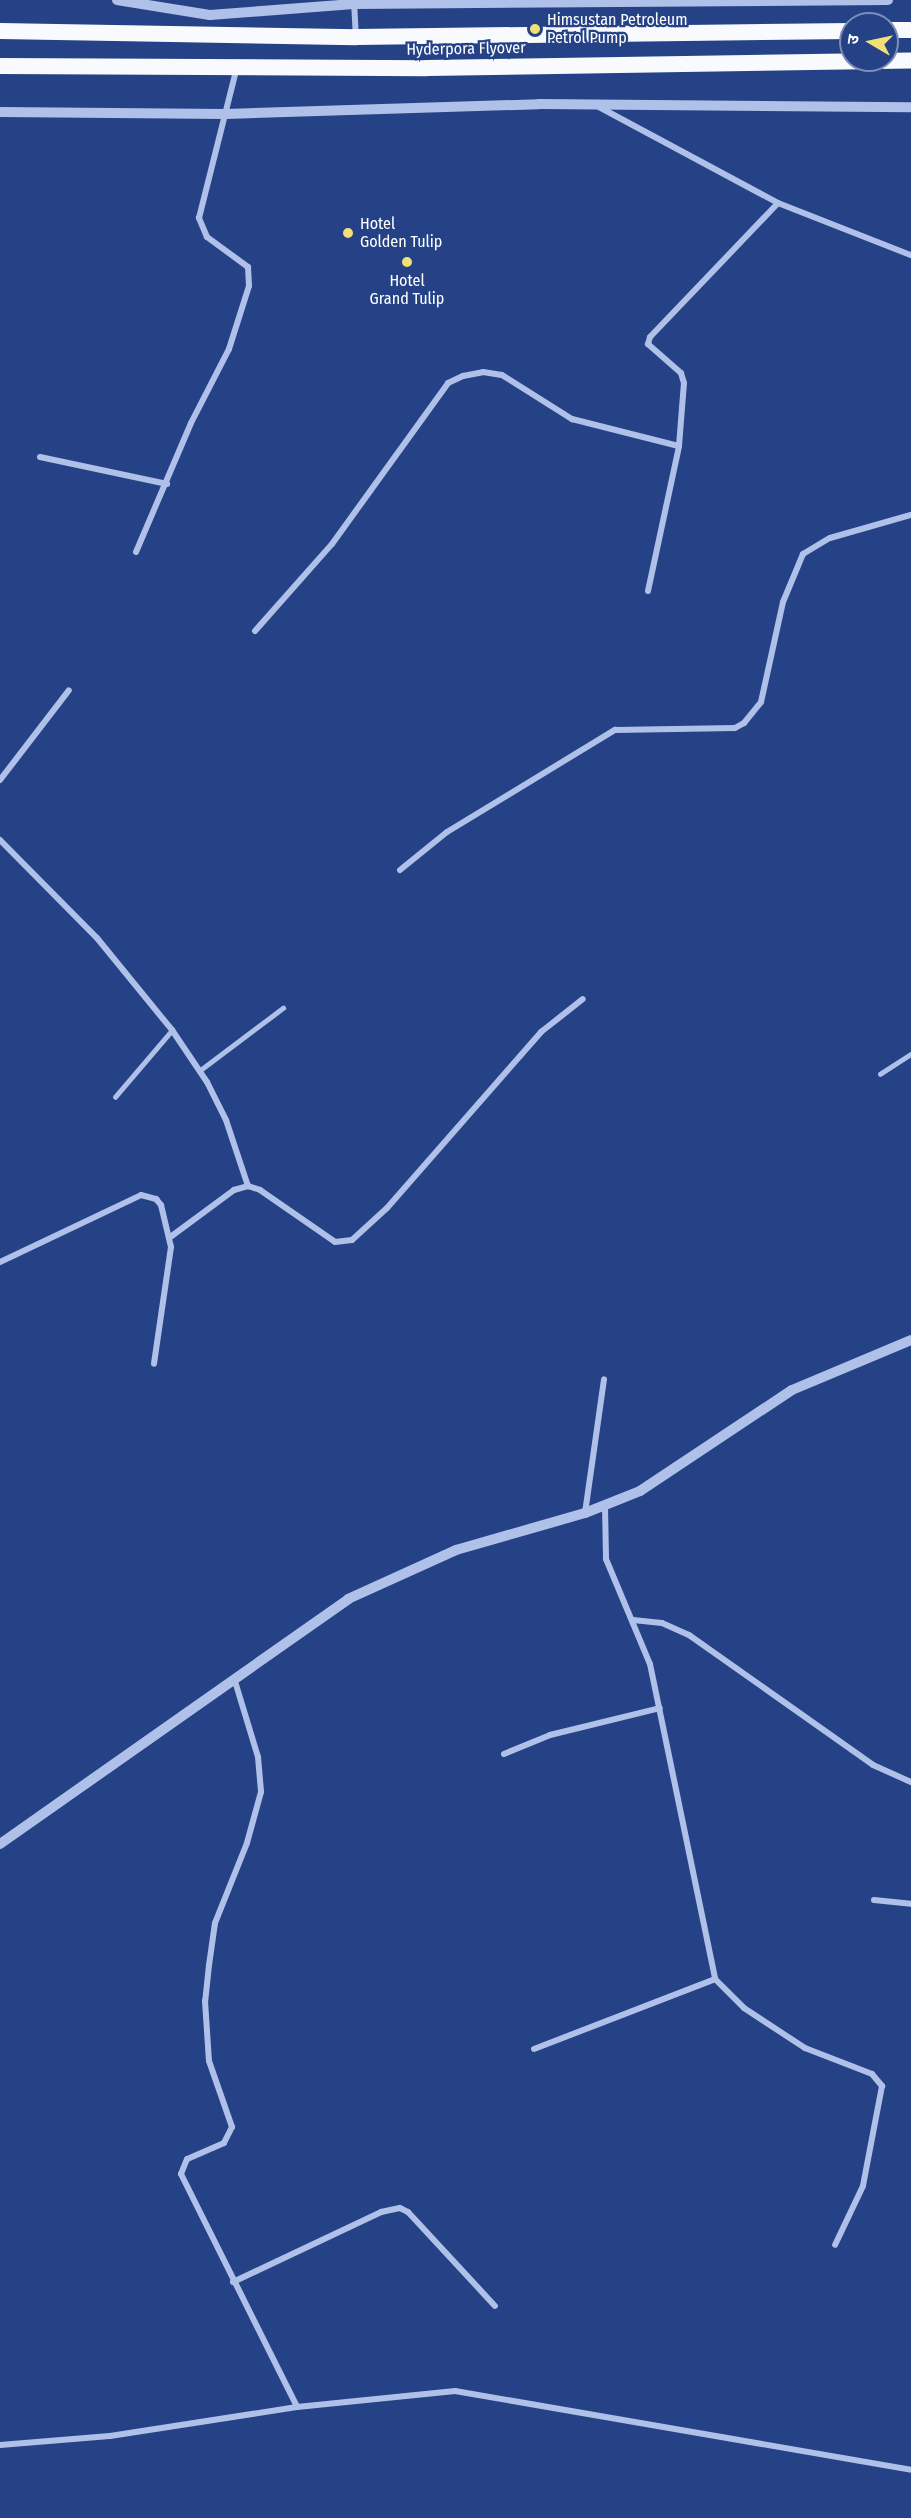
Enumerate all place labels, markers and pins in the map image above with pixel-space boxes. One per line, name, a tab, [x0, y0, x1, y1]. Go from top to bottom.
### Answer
place label: Himsustan Petroleum Petrol Pump	[547, 10, 688, 48]
marker: Himsustan Petroleum Petrol Pump	[528, 22, 542, 36]
place label: Hotel Golden Tulip	[360, 214, 442, 252]
marker: Hotel Golden Tulip	[341, 226, 355, 240]
marker: Hotel Grand Tulip	[400, 255, 414, 269]
place label: Hotel Grand Tulip	[370, 271, 444, 309]

